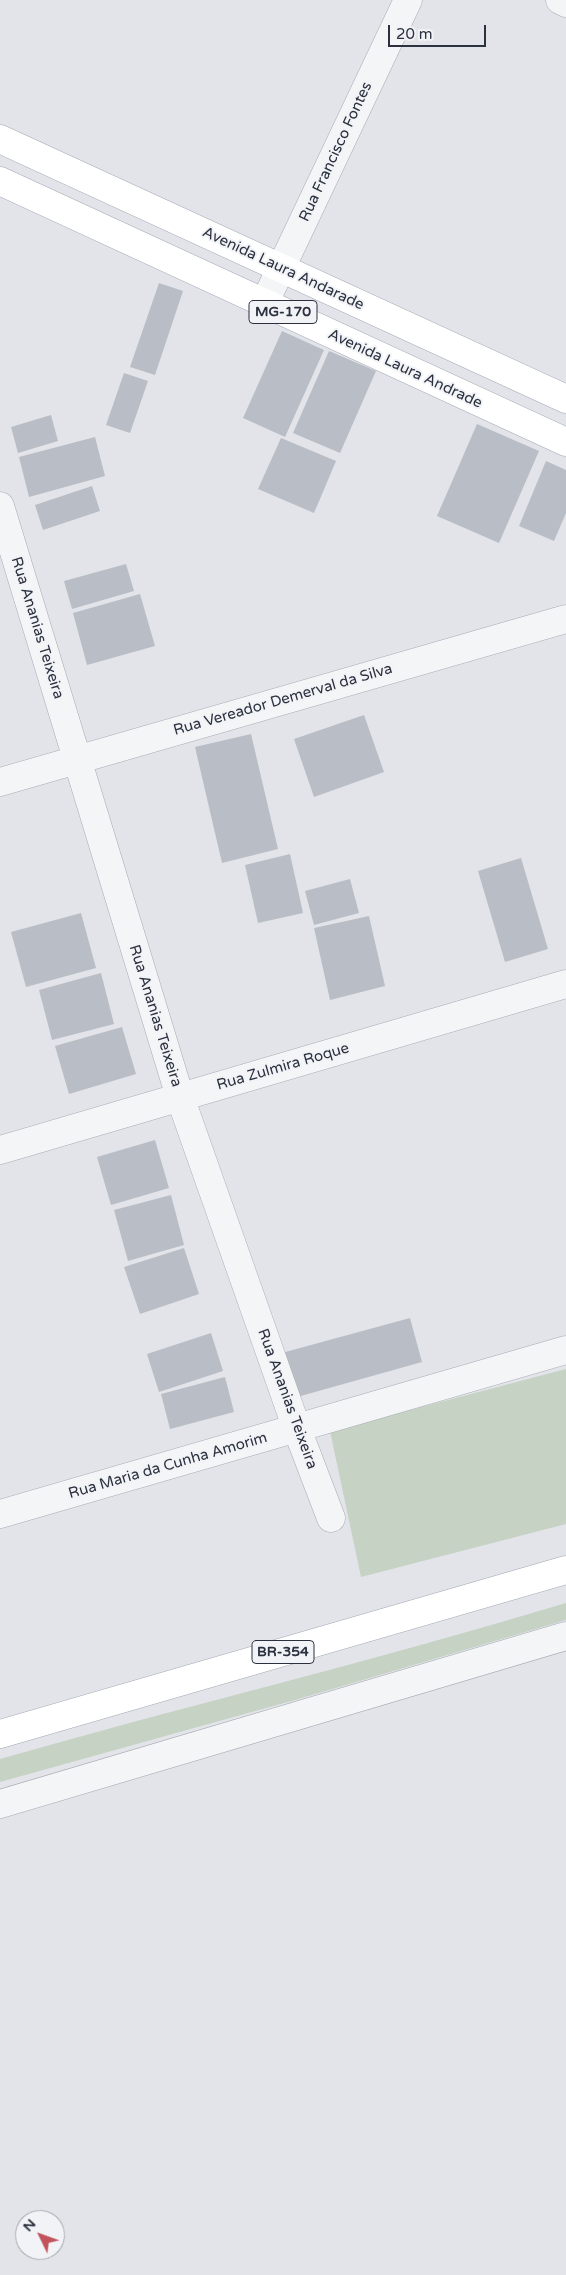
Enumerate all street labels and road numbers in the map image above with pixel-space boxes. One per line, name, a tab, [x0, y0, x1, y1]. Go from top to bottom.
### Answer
street label: Rua Francisco Fontes	[296, 79, 376, 225]
street label: Avenida Laura Andarade	[199, 224, 367, 314]
road number: MG-170	[249, 300, 317, 324]
street label: Avenida Laura Andrade	[325, 325, 485, 413]
street label: Rua Ananias Teixeira	[7, 555, 67, 701]
street label: Rua Vereador Demerval da Silva	[171, 660, 395, 740]
street label: Rua Ananias Teixeira	[125, 943, 185, 1089]
street label: Rua Zulmira Roque	[215, 1039, 351, 1095]
street label: Rua Ananias Teixeira	[253, 1326, 321, 1472]
street label: Rua Maria da Cunha Amorim	[67, 1429, 269, 1503]
road number: BR-354	[252, 1640, 314, 1664]

